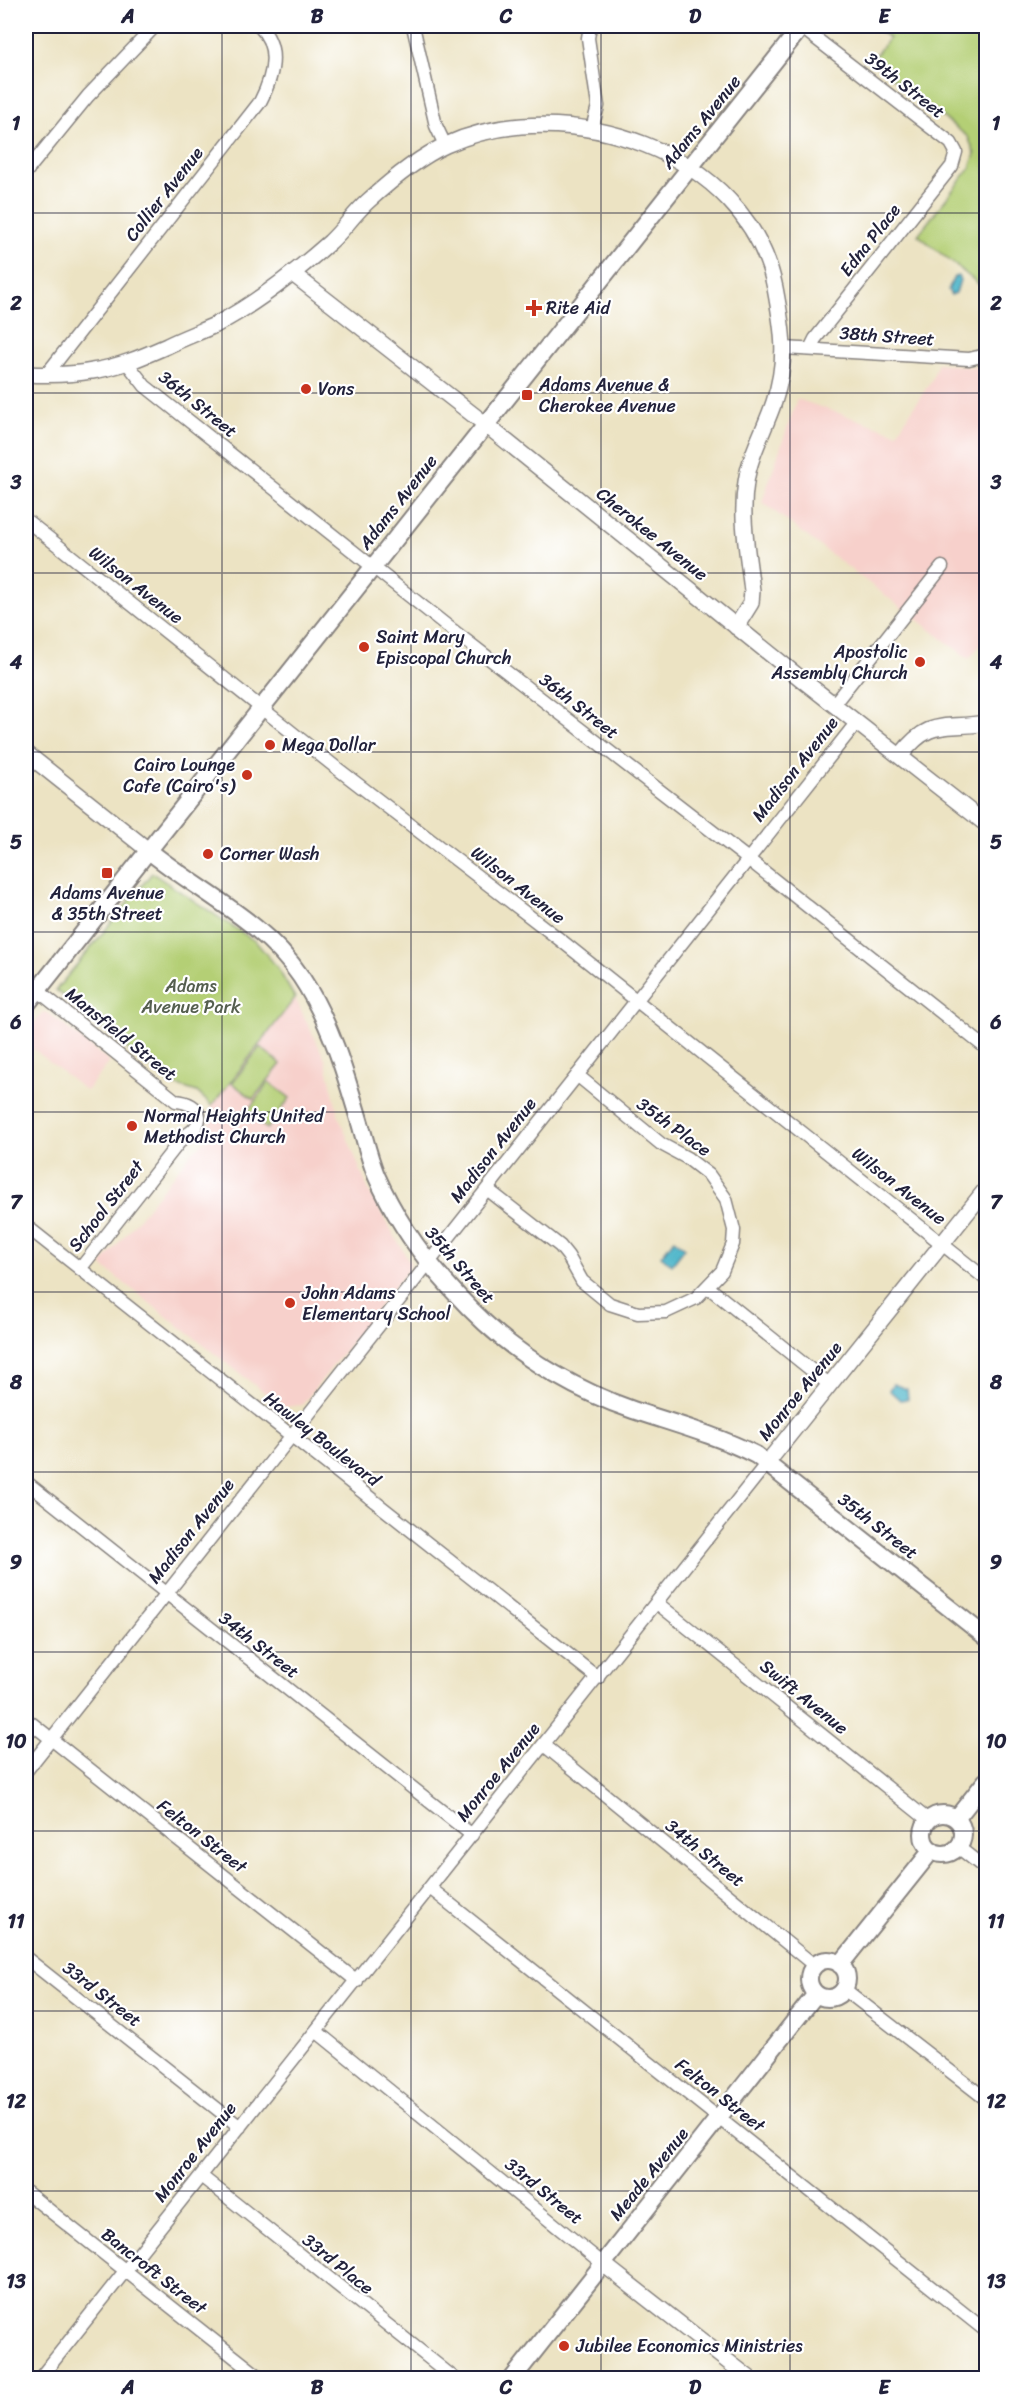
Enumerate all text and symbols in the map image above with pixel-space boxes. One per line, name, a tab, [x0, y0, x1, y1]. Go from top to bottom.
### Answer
text: A	[120, 0, 135, 34]
text: B	[311, 0, 324, 34]
text: C	[499, 0, 513, 34]
text: D	[689, 0, 702, 34]
text: E	[878, 0, 891, 34]
street label: 39th Street	[858, 43, 952, 127]
street label: Adams Avenue	[652, 68, 749, 177]
text: 1	[12, 106, 21, 141]
text: 1	[992, 106, 1001, 141]
street label: Collier Avenue	[116, 139, 212, 249]
street label: Edna Place	[831, 196, 909, 284]
text: 2	[9, 286, 22, 321]
text: 2	[989, 286, 1002, 321]
place label: Rite Aid	[546, 292, 611, 324]
marker: Rite Aid	[527, 301, 541, 315]
street label: 38th Street	[838, 317, 936, 355]
street label: 36th Street	[151, 362, 245, 446]
place label: Adams Avenue & Cherokee Avenue	[538, 369, 676, 422]
place label: Vons	[318, 373, 355, 405]
marker: Vons	[299, 382, 313, 396]
marker: Adams Avenue & Cherokee Avenue	[520, 388, 534, 402]
street label: Adams Avenue	[350, 447, 446, 558]
text: 3	[10, 465, 22, 500]
text: 3	[990, 465, 1002, 500]
street label: Cherokee Avenue	[589, 479, 715, 589]
street label: Wilson Avenue	[82, 538, 190, 632]
place label: Saint Mary Episcopal Church	[376, 621, 511, 674]
place label: Apostolic Assembly Church	[771, 636, 908, 689]
marker: Saint Mary Episcopal Church	[357, 640, 371, 654]
text: 4	[9, 645, 23, 680]
text: 4	[989, 645, 1003, 680]
marker: Apostolic Assembly Church	[913, 655, 927, 669]
street label: 36th Street	[532, 664, 626, 748]
street label: Madison Avenue	[743, 709, 847, 829]
place label: Mega Dollar	[282, 729, 377, 761]
marker: Mega Dollar	[263, 738, 277, 752]
place label: Cairo Lounge Cafe (Cairo's)	[123, 749, 237, 802]
marker: Cairo Lounge Cafe (Cairo's)	[240, 768, 254, 782]
text: 5	[10, 825, 22, 860]
text: 5	[990, 825, 1002, 860]
place label: Corner Wash	[220, 838, 319, 870]
street label: Wilson Avenue	[464, 838, 572, 932]
marker: Corner Wash	[201, 847, 215, 861]
marker: Adams Avenue & 35th Street	[100, 866, 114, 880]
place label: Adams Avenue & 35th Street	[49, 877, 164, 930]
park label: Adams Avenue Park	[140, 970, 241, 1023]
street label: Mansfield Street	[58, 979, 184, 1089]
text: 6	[9, 1005, 22, 1040]
text: 6	[989, 1005, 1002, 1040]
street label: 35th Place	[630, 1089, 718, 1165]
street label: Madison Avenue	[441, 1090, 545, 1210]
place label: Normal Heights United Methodist Church	[144, 1100, 325, 1153]
marker: Normal Heights United Methodist Church	[125, 1119, 139, 1133]
street label: Wilson Avenue	[845, 1139, 953, 1233]
street label: School Street	[60, 1152, 153, 1259]
text: 7	[10, 1185, 23, 1220]
text: 7	[990, 1185, 1003, 1220]
street label: 35th Street	[417, 1219, 503, 1312]
place label: John Adams Elementary School	[301, 1277, 451, 1330]
marker: John Adams Elementary School	[283, 1296, 297, 1310]
street label: Monroe Avenue	[750, 1334, 851, 1448]
text: 8	[9, 1365, 23, 1400]
text: 8	[989, 1365, 1003, 1400]
street label: Hawley Boulevard	[257, 1383, 389, 1496]
street label: Madison Avenue	[139, 1471, 243, 1591]
street label: 35th Street	[831, 1484, 925, 1568]
text: 9	[10, 1545, 22, 1580]
text: 9	[990, 1545, 1002, 1580]
street label: 34th Street	[212, 1603, 307, 1687]
street label: Swift Avenue	[752, 1651, 856, 1743]
street label: Monroe Avenue	[448, 1715, 549, 1829]
text: 10	[5, 1724, 27, 1759]
text: 10	[985, 1724, 1007, 1759]
street label: Felton Street	[150, 1790, 255, 1882]
street label: 34th Street	[658, 1811, 752, 1896]
text: 11	[7, 1904, 25, 1939]
text: 11	[987, 1904, 1005, 1939]
street label: 33rd Street	[55, 1953, 149, 2036]
street label: Felton Street	[668, 2049, 773, 2141]
text: 12	[6, 2084, 27, 2119]
text: 12	[986, 2084, 1007, 2119]
street label: Monroe Avenue	[145, 2094, 245, 2209]
street label: Meade Avenue	[601, 2120, 697, 2228]
street label: 33rd Street	[498, 2149, 591, 2233]
street label: Bancroft Street	[94, 2219, 215, 2323]
street label: 33rd Place	[295, 2225, 381, 2303]
text: 13	[6, 2264, 26, 2299]
text: 13	[986, 2264, 1006, 2299]
place label: Jubilee Economics Ministries	[575, 2330, 803, 2362]
marker: Jubilee Economics Ministries	[557, 2339, 571, 2353]
text: A	[120, 2370, 135, 2404]
text: B	[311, 2370, 324, 2404]
text: C	[499, 2370, 513, 2404]
text: D	[689, 2370, 702, 2404]
text: E	[878, 2370, 891, 2404]

